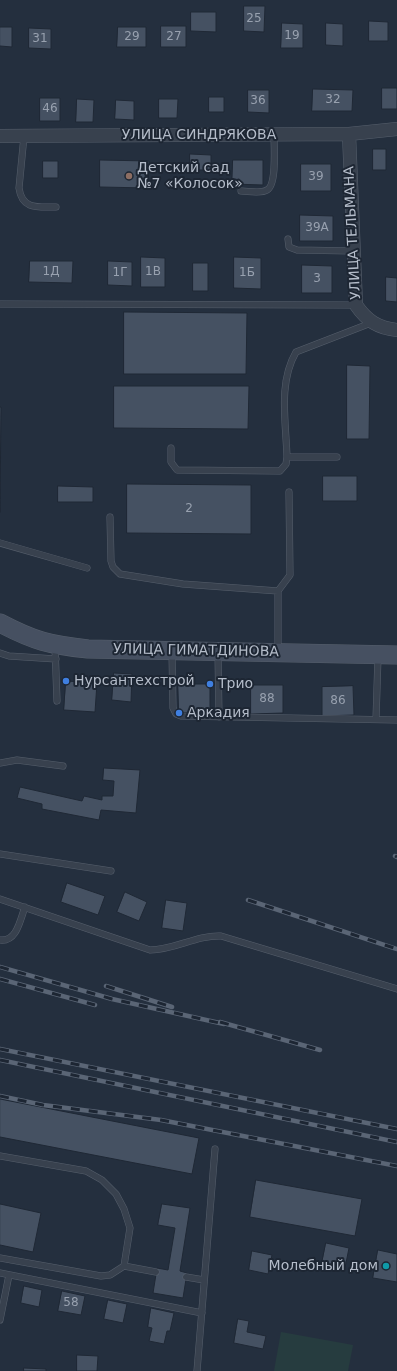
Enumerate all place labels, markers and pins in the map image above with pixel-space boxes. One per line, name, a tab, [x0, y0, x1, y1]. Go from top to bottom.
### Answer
place label: Детский сад №7 «Колосок»	[137, 160, 243, 192]
marker: Детский сад №7 «Колосок»	[124, 171, 134, 181]
place label: Нурсантехстрой	[74, 673, 195, 689]
marker: Нурсантехстрой	[61, 676, 71, 686]
place label: Трио	[218, 676, 253, 692]
marker: Трио	[205, 679, 215, 689]
place label: Аркадия	[187, 705, 250, 721]
marker: Аркадия	[174, 708, 184, 718]
place label: Молебный дом	[269, 1258, 378, 1274]
marker: Молебный дом	[381, 1261, 391, 1271]

